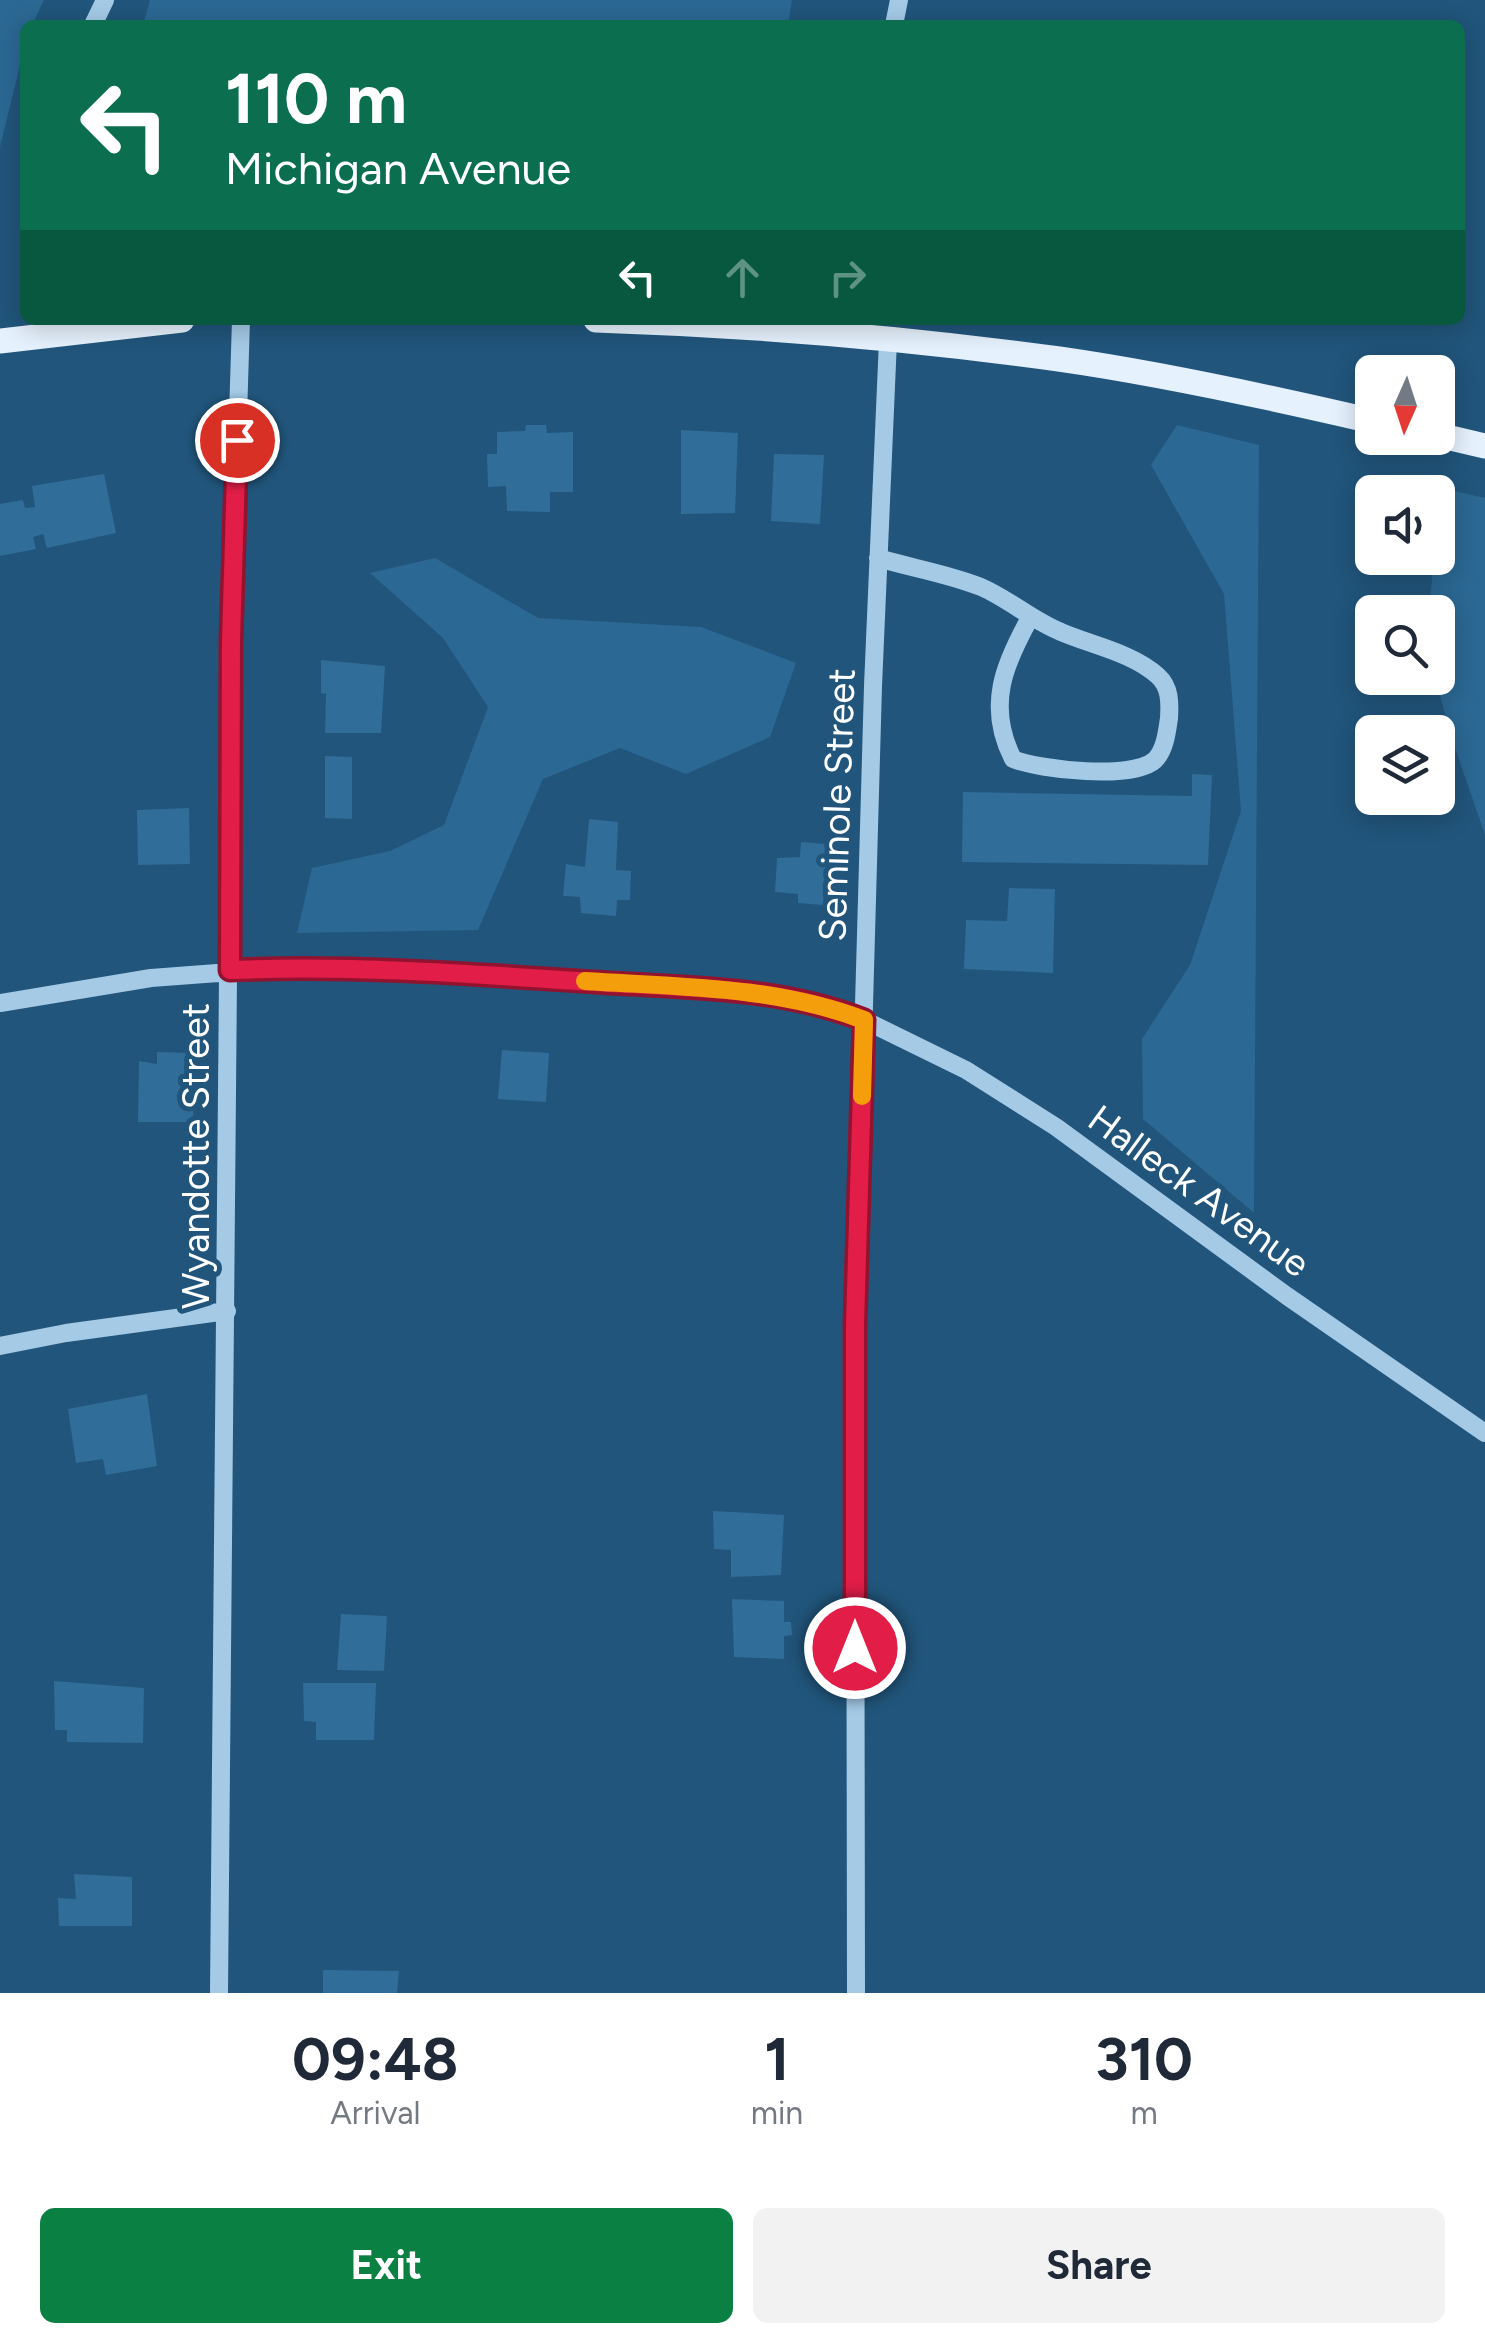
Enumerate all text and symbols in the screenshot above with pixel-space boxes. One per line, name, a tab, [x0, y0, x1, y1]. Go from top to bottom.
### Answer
text: 110 m	[225, 56, 407, 141]
icon: left	[60, 60, 190, 190]
text: Michigan Avenue	[225, 141, 571, 195]
icon: left	[610, 250, 665, 305]
icon: ahead	[715, 250, 770, 305]
icon: right	[820, 250, 875, 305]
north arrow	[1355, 355, 1455, 455]
map controls	[1355, 355, 1455, 815]
pin	[195, 398, 280, 483]
icon: arrive	[210, 413, 265, 468]
button: sound	[1355, 475, 1455, 575]
button: search	[1355, 595, 1455, 695]
street label: Seminole Street	[809, 668, 865, 942]
button: layers	[1355, 715, 1455, 815]
street label: Wyandotte Street	[173, 1003, 219, 1309]
street label: Halleck Avenue	[1079, 1095, 1319, 1287]
position arrow	[803, 1596, 907, 1700]
text: 09:48	[292, 2023, 459, 2095]
text: 1	[764, 2023, 790, 2095]
text: 310	[1095, 2023, 1193, 2095]
text: Arrival	[330, 2094, 421, 2132]
text: min	[751, 2094, 803, 2132]
text: m	[1130, 2094, 1158, 2132]
button: Exit	[40, 2208, 733, 2323]
button: Share	[753, 2208, 1445, 2323]

